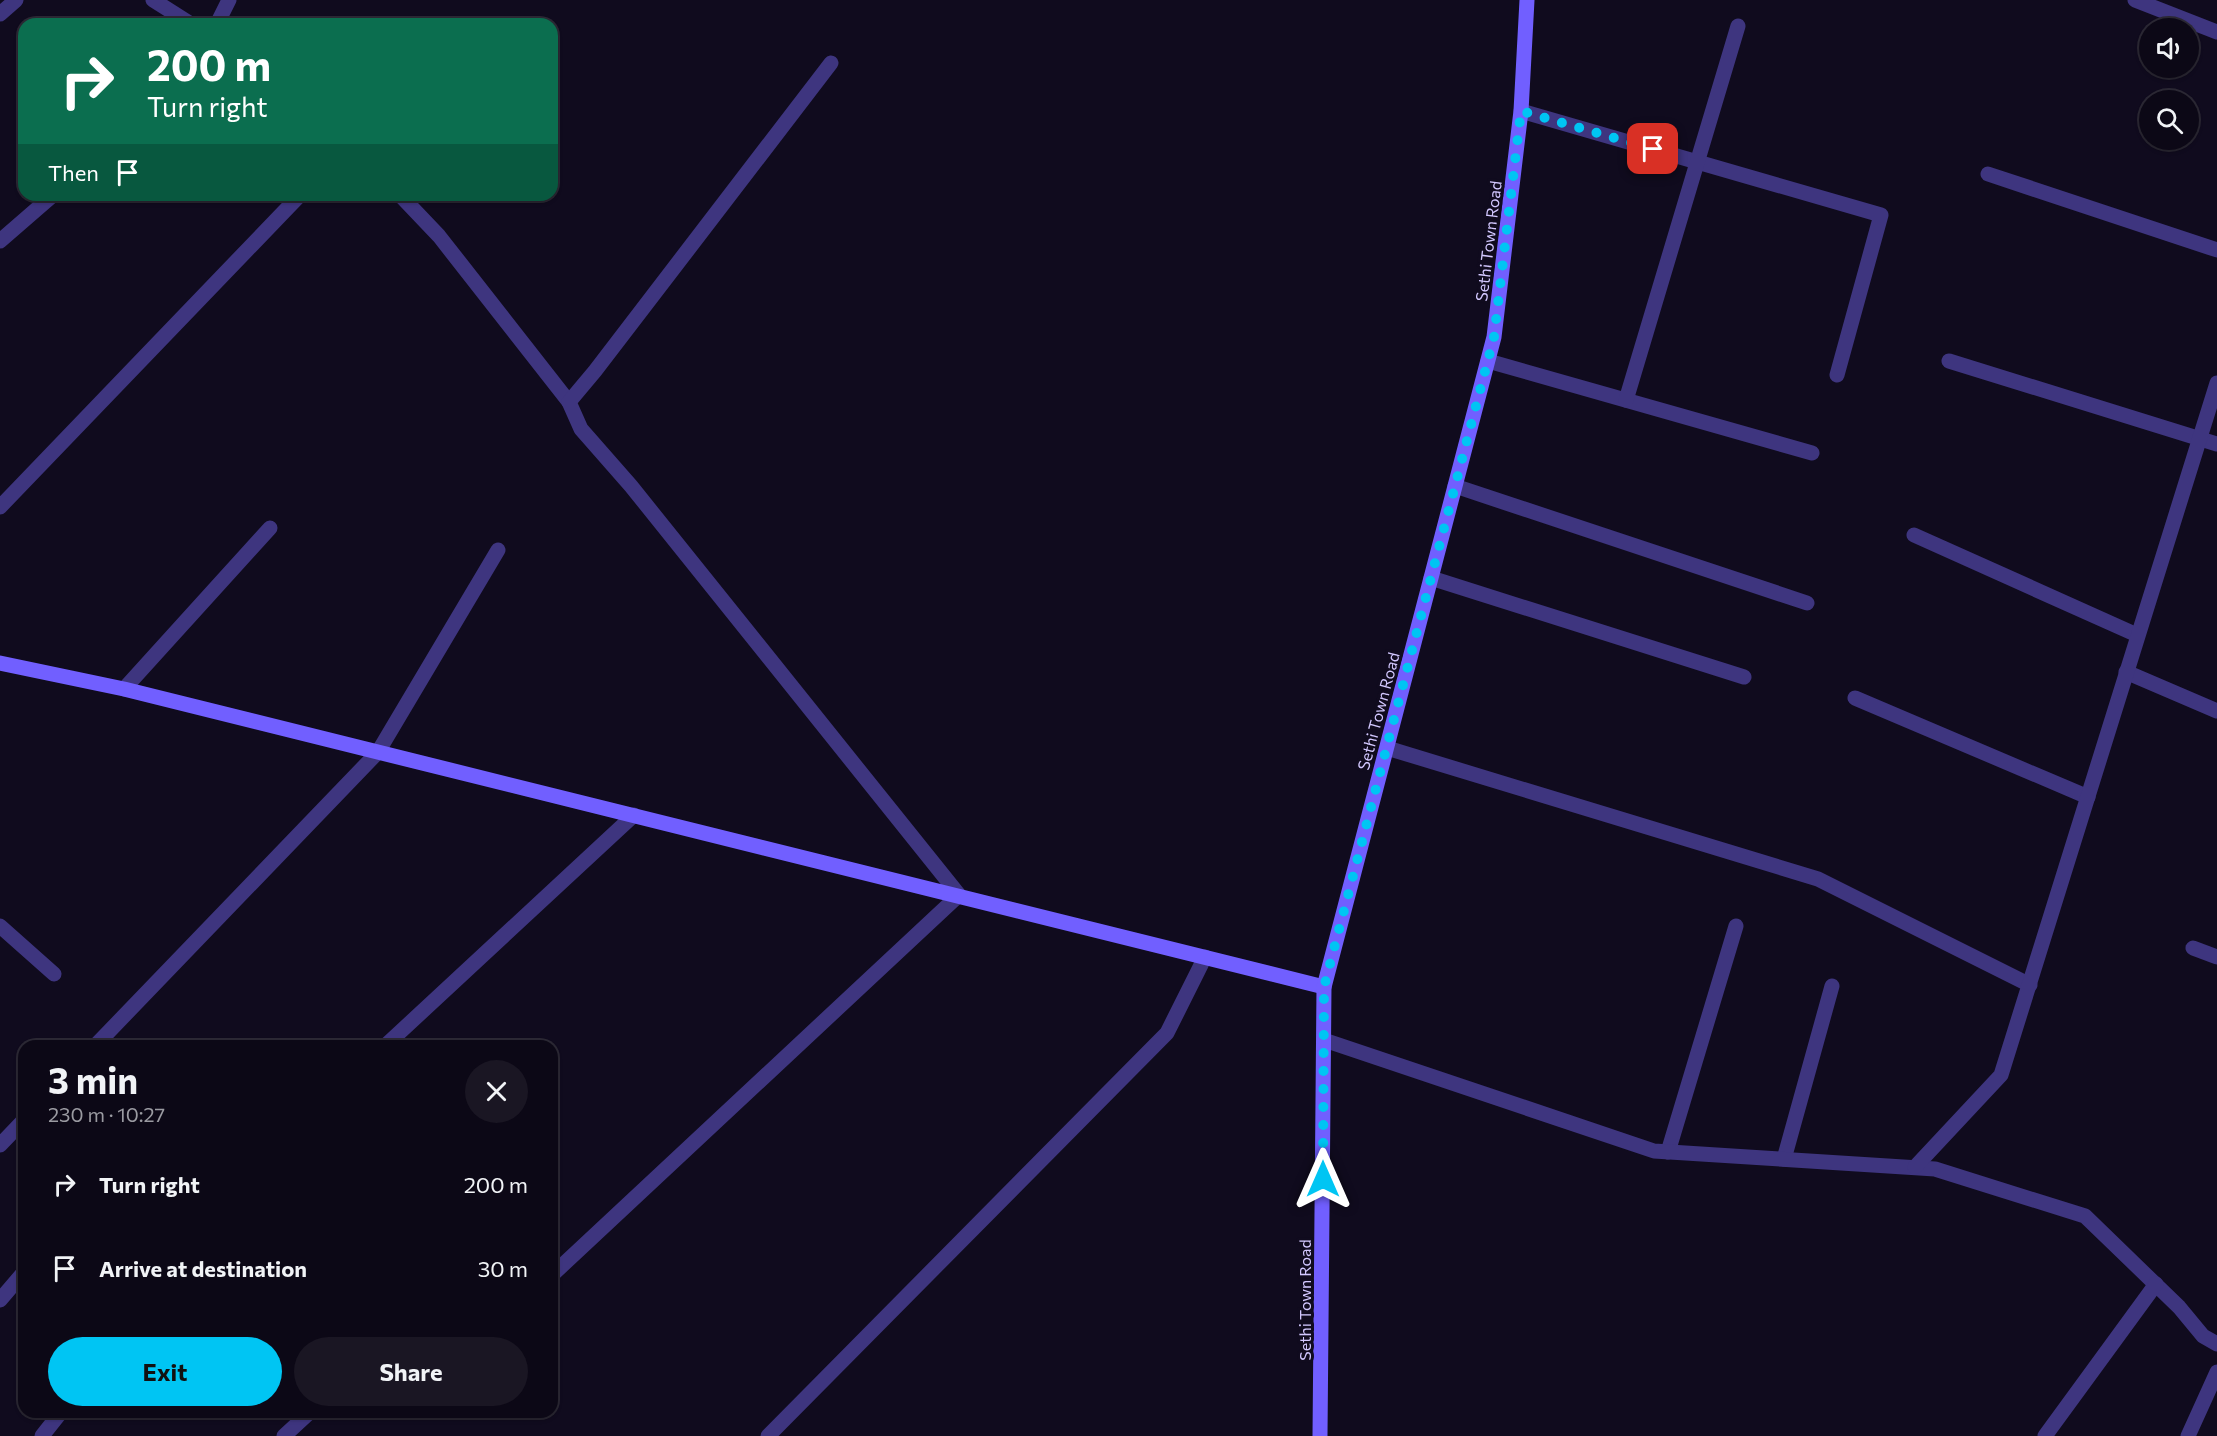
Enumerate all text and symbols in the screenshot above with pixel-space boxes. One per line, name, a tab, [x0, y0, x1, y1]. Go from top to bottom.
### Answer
map controls	[2139, 18, 2199, 150]
button: sound	[2139, 18, 2199, 78]
text: 200 m	[147, 38, 271, 90]
icon: right	[48, 42, 126, 120]
text: Turn right	[147, 90, 267, 123]
button: search	[2139, 90, 2199, 150]
pin	[1627, 123, 1678, 174]
icon: arrive	[1636, 132, 1669, 165]
icon: arrive	[111, 156, 144, 189]
text: Then	[48, 159, 99, 186]
street label: Sethi Town Road	[1471, 180, 1505, 302]
street label: Sethi Town Road	[1353, 650, 1403, 772]
text: 3 min	[48, 1057, 138, 1101]
button: close	[465, 1060, 528, 1123]
text: 230 m · 10:27	[48, 1102, 165, 1126]
position arrow	[1291, 1147, 1355, 1211]
icon: right	[48, 1168, 81, 1201]
text: Turn right	[99, 1171, 200, 1198]
text: 200 m	[464, 1171, 528, 1198]
street label: Sethi Town Road	[1295, 1239, 1314, 1361]
icon: arrive	[48, 1252, 81, 1285]
text: Arrive at destination	[99, 1255, 307, 1282]
text: 30 m	[478, 1255, 528, 1282]
button: Exit	[48, 1337, 282, 1406]
button: Share	[294, 1337, 528, 1406]

